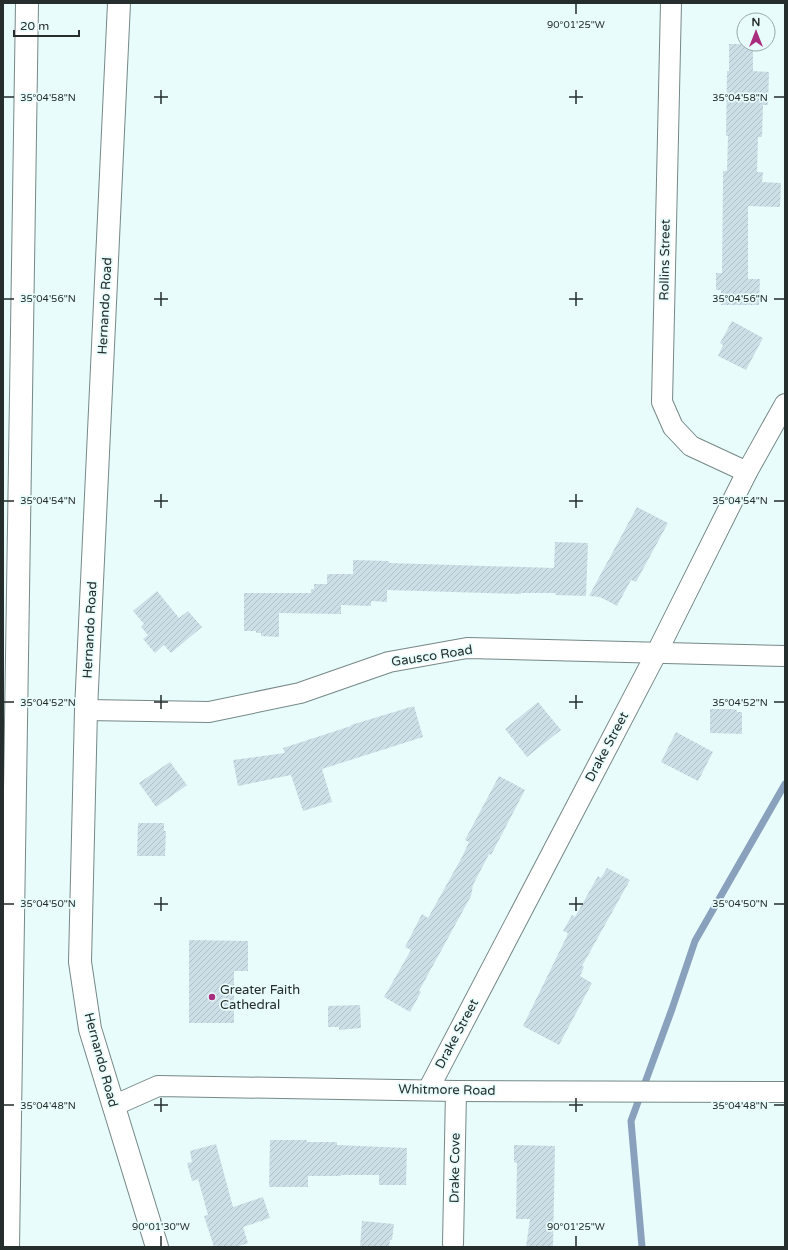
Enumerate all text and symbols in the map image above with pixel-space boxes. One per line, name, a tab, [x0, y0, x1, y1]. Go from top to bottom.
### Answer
scale bar	[14, 12, 79, 38]
north arrow	[736, 12, 776, 52]
text: N	[752, 16, 760, 29]
text: 20 m	[20, 19, 49, 33]
text: 90°01'25"W	[547, 19, 605, 31]
text: 35°04'58"N	[20, 92, 76, 104]
text: 35°04'58"N	[712, 92, 768, 104]
street label: Rollins Street	[656, 219, 674, 301]
street label: Hernando Road	[94, 257, 116, 355]
text: 35°04'56"N	[20, 293, 76, 305]
text: 35°04'56"N	[712, 293, 768, 305]
text: 35°04'54"N	[20, 495, 76, 507]
text: 35°04'54"N	[712, 495, 768, 507]
street label: Hernando Road	[79, 581, 101, 679]
street label: Gausco Road	[390, 642, 474, 670]
text: 35°04'52"N	[20, 697, 76, 709]
text: 35°04'52"N	[712, 697, 768, 709]
street label: Drake Street	[582, 709, 632, 785]
text: 35°04'50"N	[20, 898, 76, 910]
text: 35°04'50"N	[712, 898, 768, 910]
place label: Greater Faith Cathedral	[220, 982, 300, 1013]
marker: Greater Faith Cathedral	[207, 992, 217, 1002]
street label: Drake Street	[432, 996, 482, 1072]
street label: Hernando Road	[81, 1011, 121, 1109]
street label: Whitmore Road	[398, 1081, 496, 1099]
text: 35°04'48"N	[20, 1100, 76, 1112]
text: 35°04'48"N	[712, 1100, 768, 1112]
street label: Drake Cove	[446, 1133, 464, 1203]
text: 90°01'30"W	[132, 1221, 190, 1233]
text: 90°01'25"W	[547, 1221, 605, 1233]

